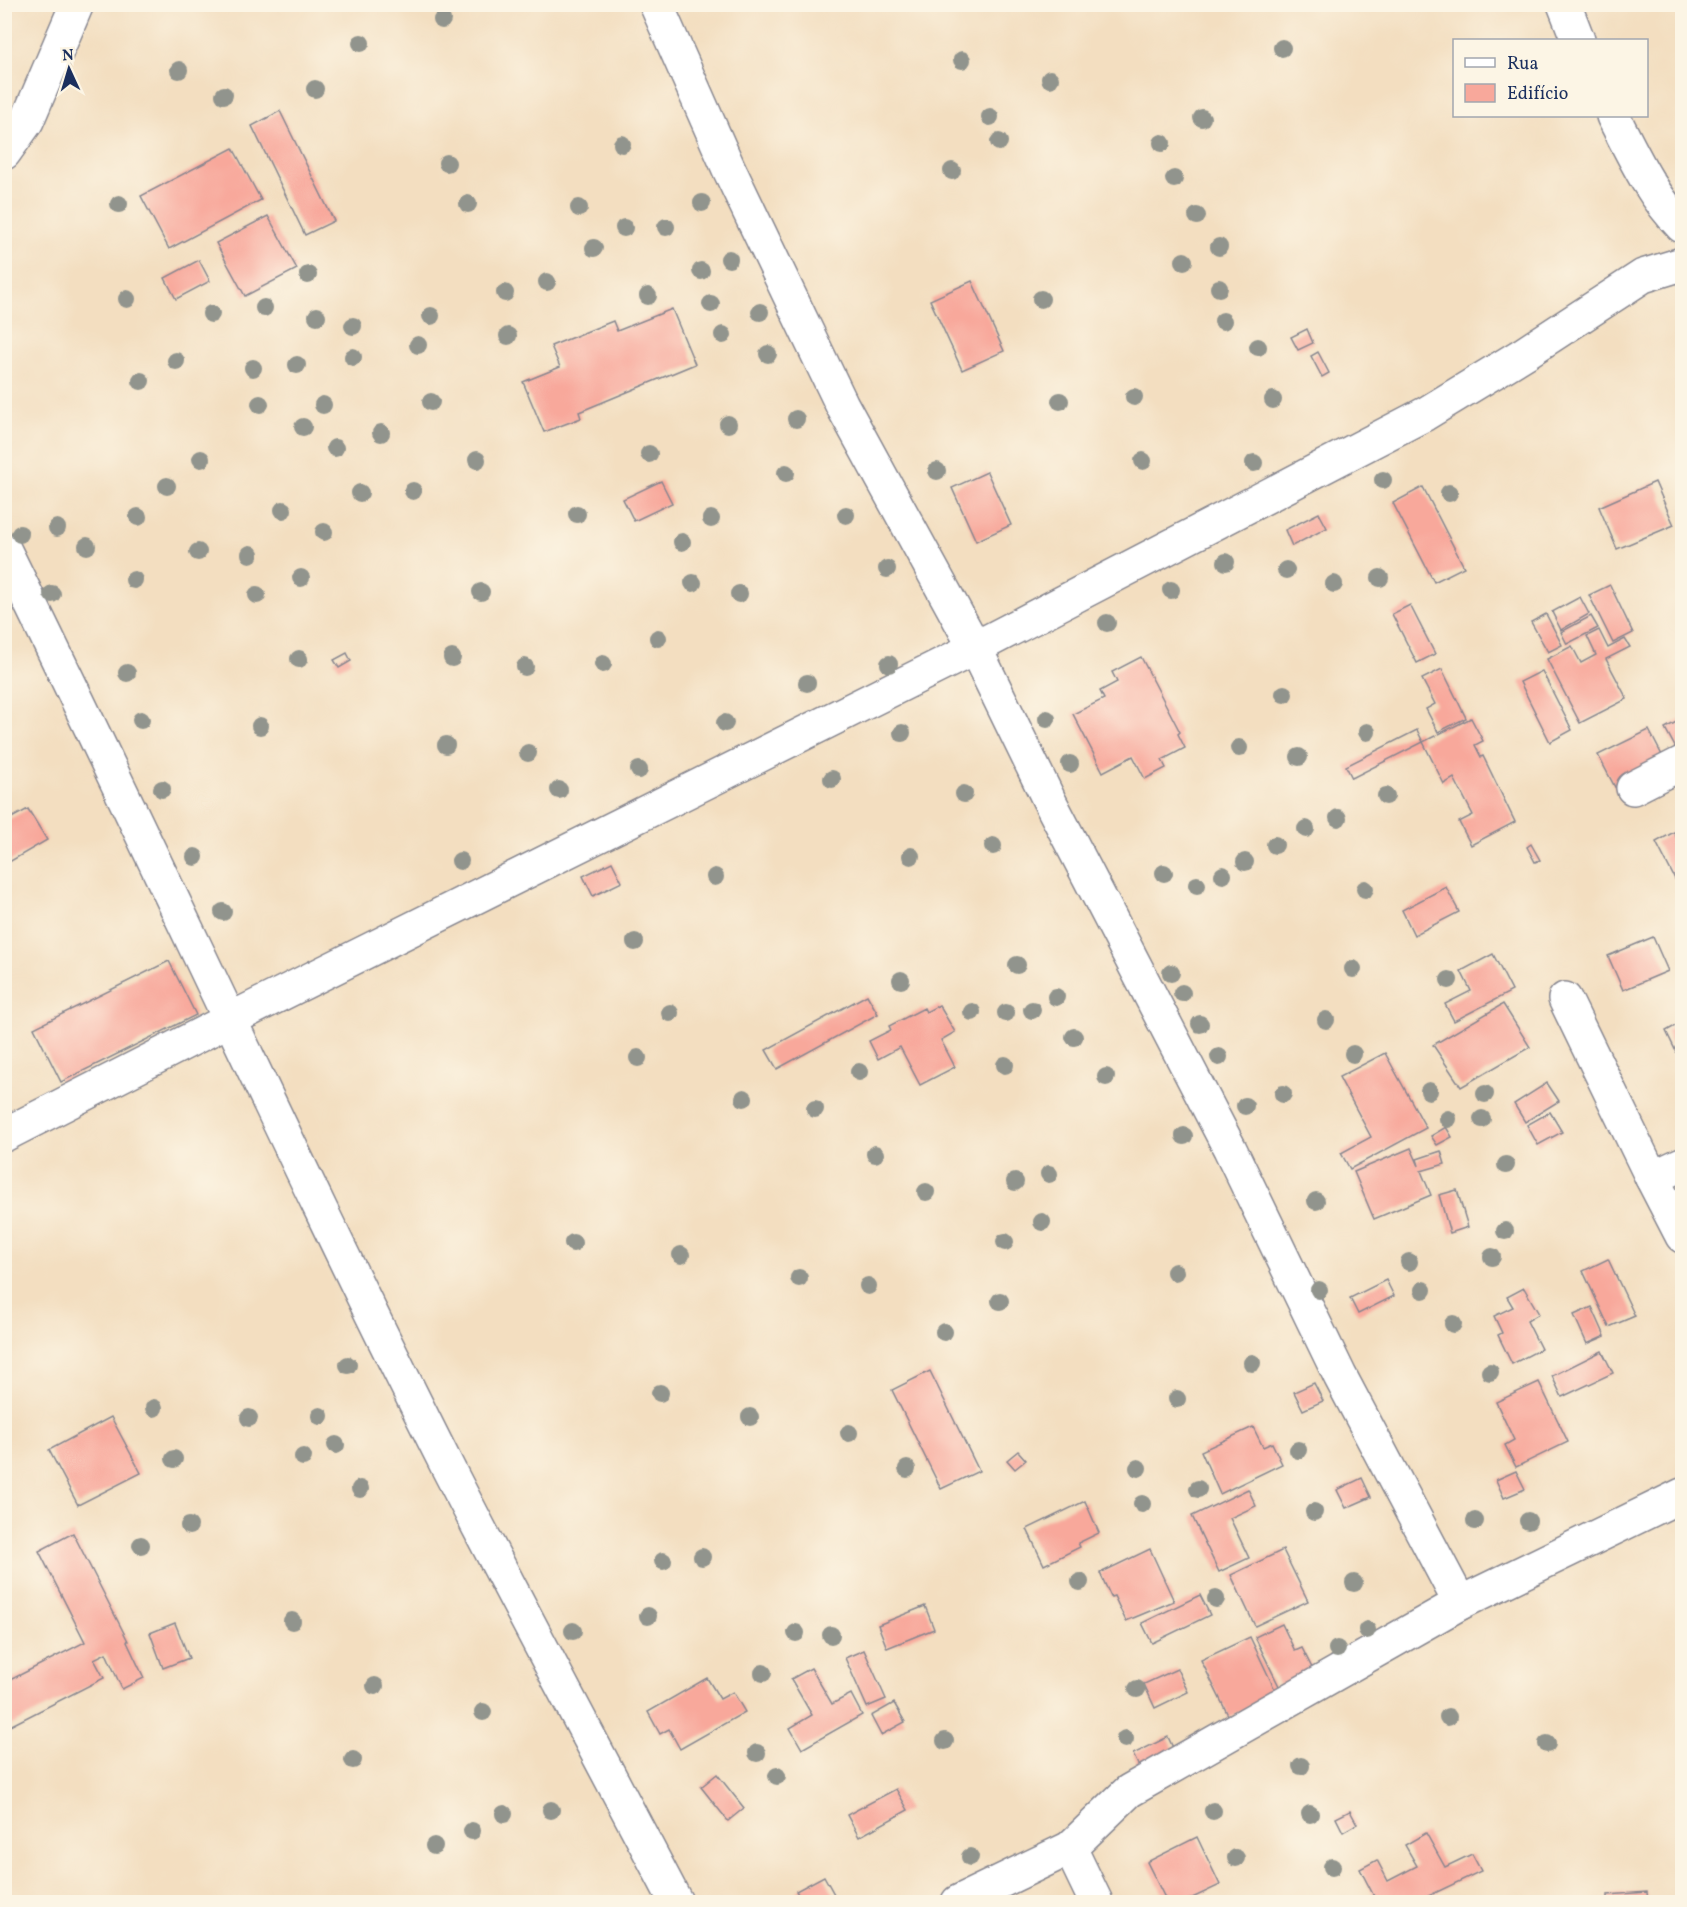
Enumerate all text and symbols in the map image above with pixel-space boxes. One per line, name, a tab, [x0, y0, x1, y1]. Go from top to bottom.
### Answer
north arrow	[39, 39, 99, 99]
legend	[1453, 39, 1648, 117]
text: N	[62, 45, 75, 67]
text: Rua	[1507, 52, 1538, 77]
text: Edifício	[1507, 82, 1568, 107]

